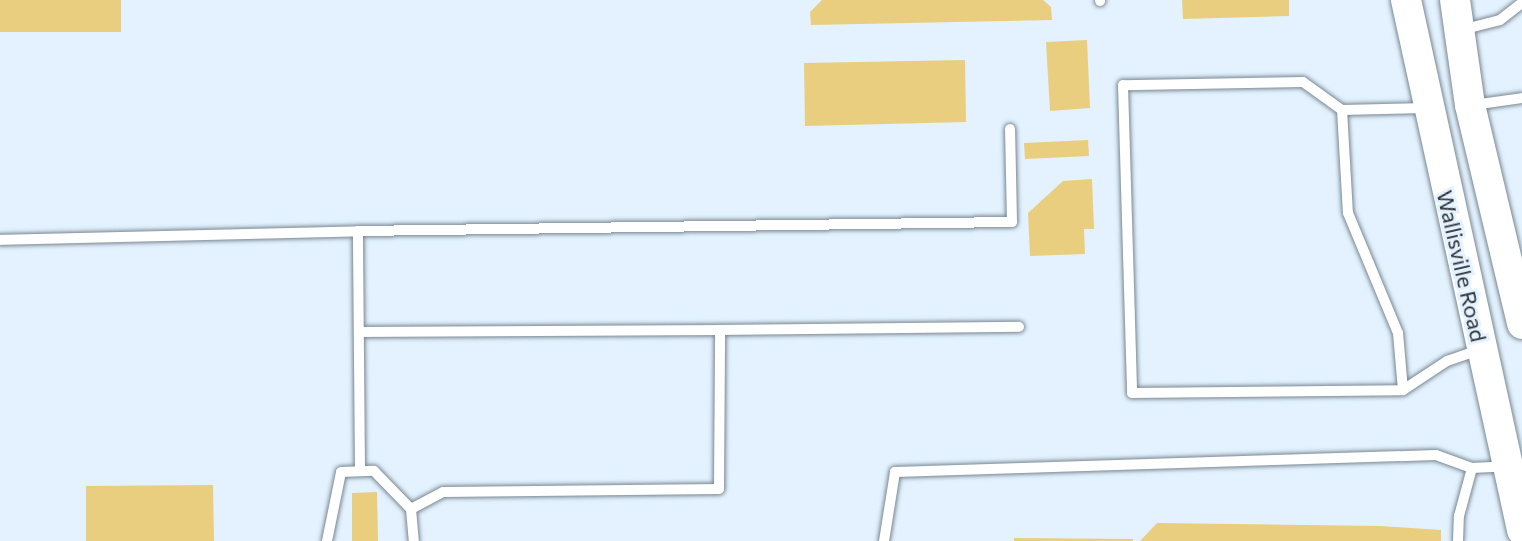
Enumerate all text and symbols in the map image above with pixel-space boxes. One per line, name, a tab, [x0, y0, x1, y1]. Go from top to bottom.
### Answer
street label: Wallisville Road	[1432, 188, 1492, 344]

